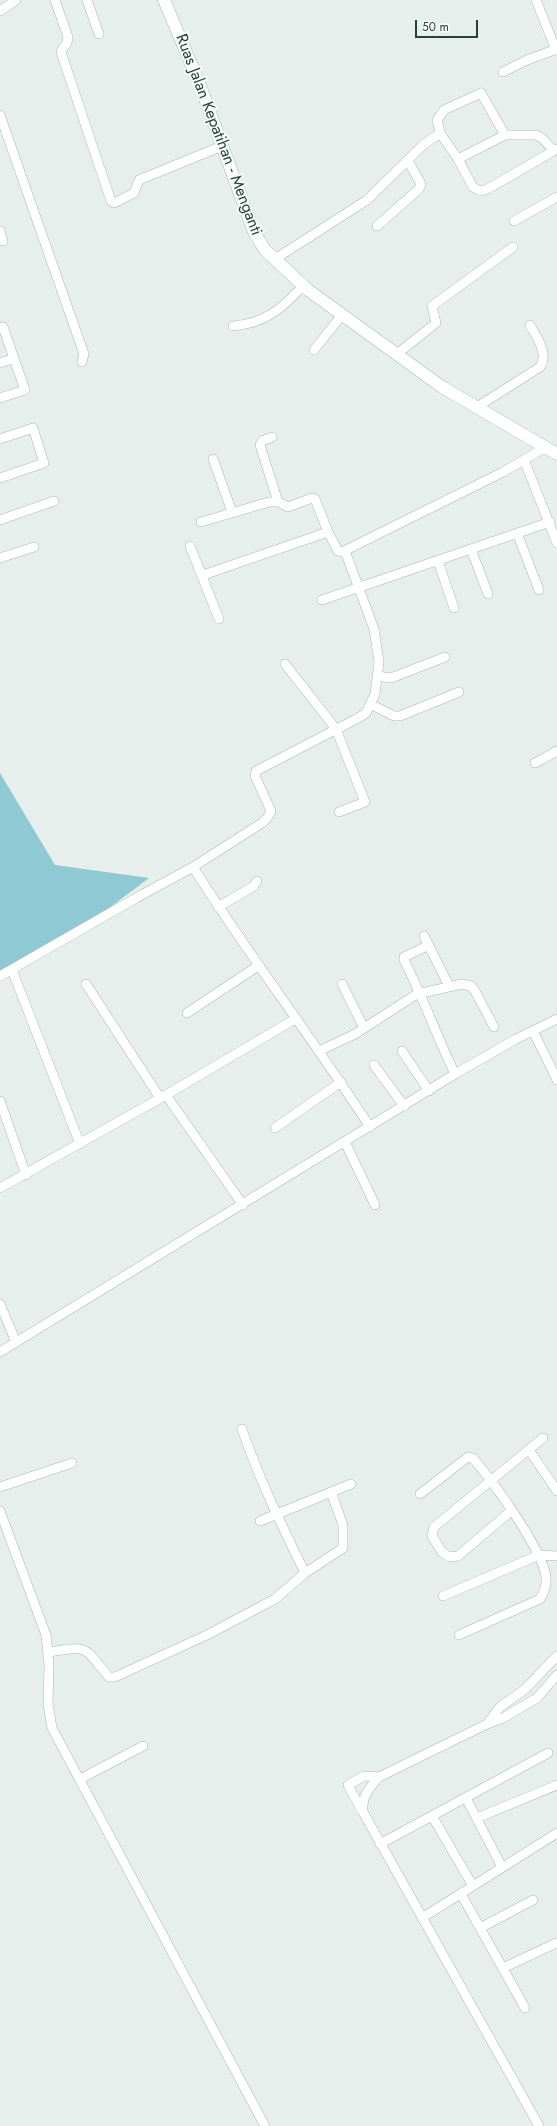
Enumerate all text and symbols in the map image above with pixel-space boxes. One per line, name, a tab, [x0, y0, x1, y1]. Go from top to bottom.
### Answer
scale bar	[417, 12, 480, 38]
text: 50 m	[422, 18, 449, 36]
street label: Ruas Jalan Kepatihan - Menganti	[171, 32, 265, 238]

